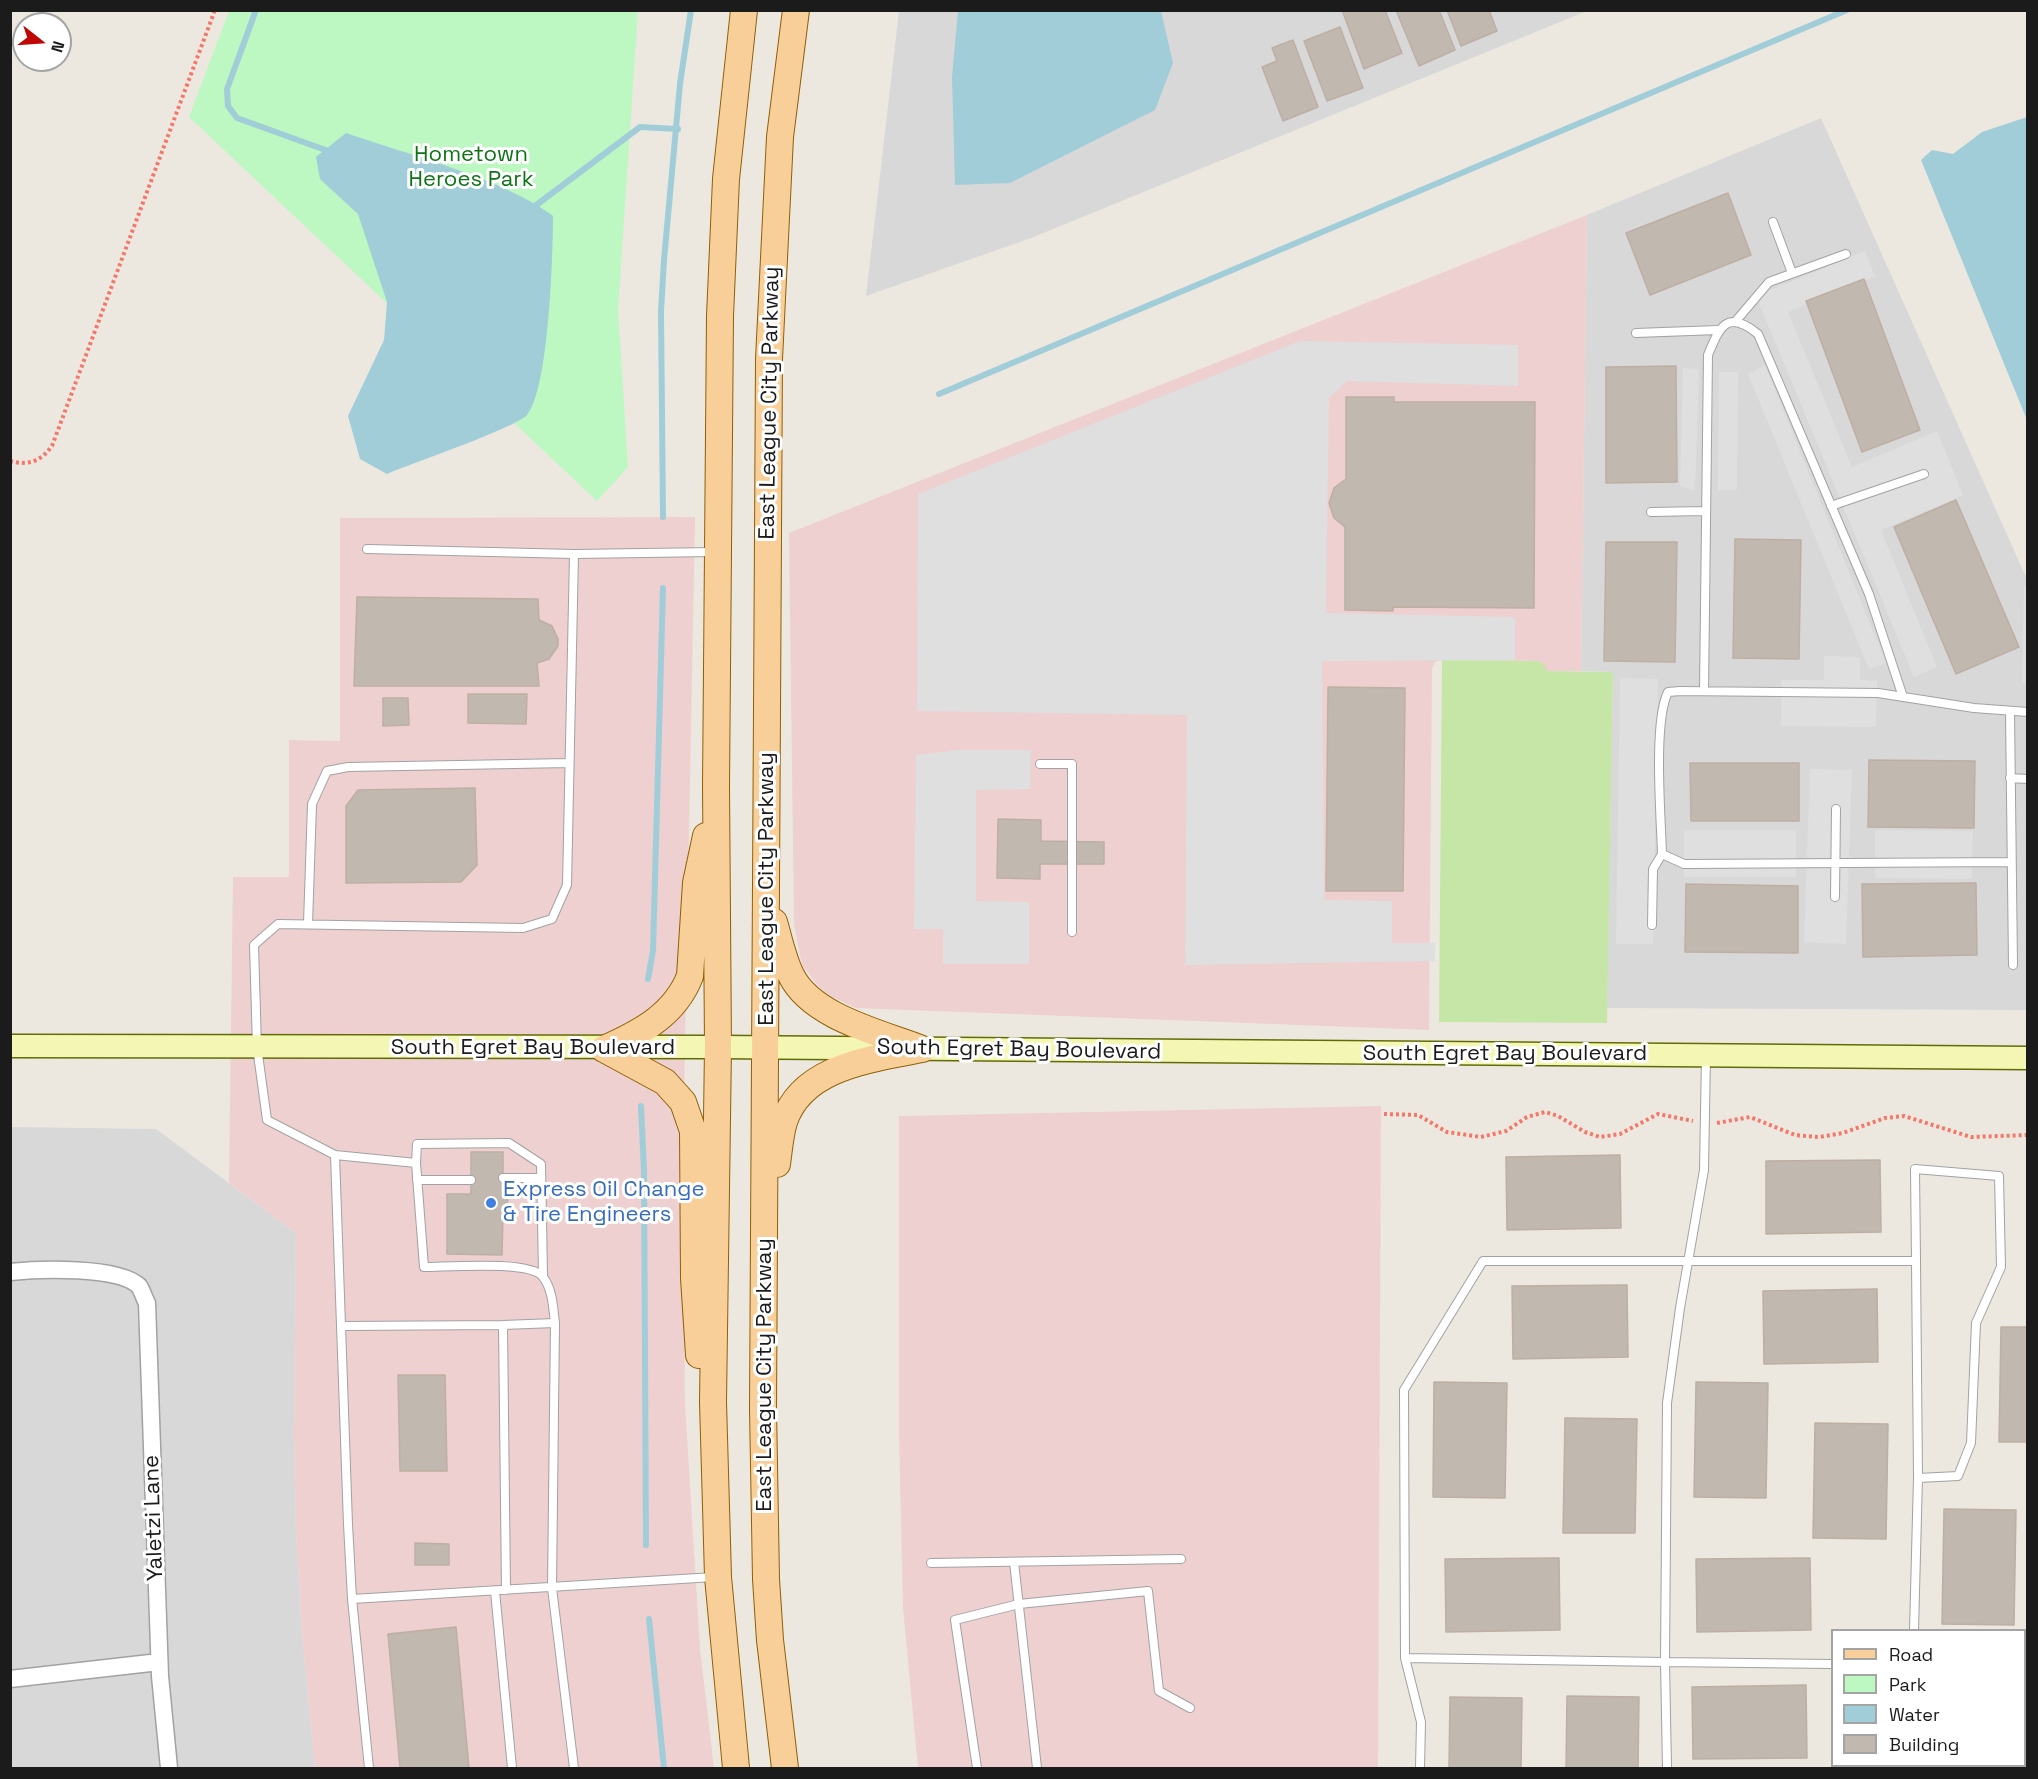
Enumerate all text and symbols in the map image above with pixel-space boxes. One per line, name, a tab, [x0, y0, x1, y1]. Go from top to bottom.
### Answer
north arrow	[12, 12, 72, 72]
text: N	[46, 39, 69, 55]
park label: Hometown Heroes Park	[409, 142, 533, 194]
street label: East League City Parkway	[754, 266, 786, 540]
street label: East League City Parkway	[754, 752, 780, 1026]
street label: South Egret Bay Boulevard	[877, 1034, 1161, 1066]
street label: South Egret Bay Boulevard	[391, 1035, 675, 1061]
street label: South Egret Bay Boulevard	[1363, 1041, 1647, 1067]
place label: Express Oil Change & Tire Engineers	[503, 1177, 704, 1228]
marker: Express Oil Change & Tire Engineers	[484, 1196, 498, 1210]
street label: East League City Parkway	[752, 1238, 778, 1512]
street label: Yaletzi Lane	[139, 1455, 169, 1581]
legend	[1831, 1629, 2026, 1767]
text: Road	[1889, 1643, 1933, 1666]
text: Park	[1889, 1673, 1926, 1696]
text: Water	[1889, 1703, 1940, 1726]
text: Building	[1889, 1733, 1959, 1756]

